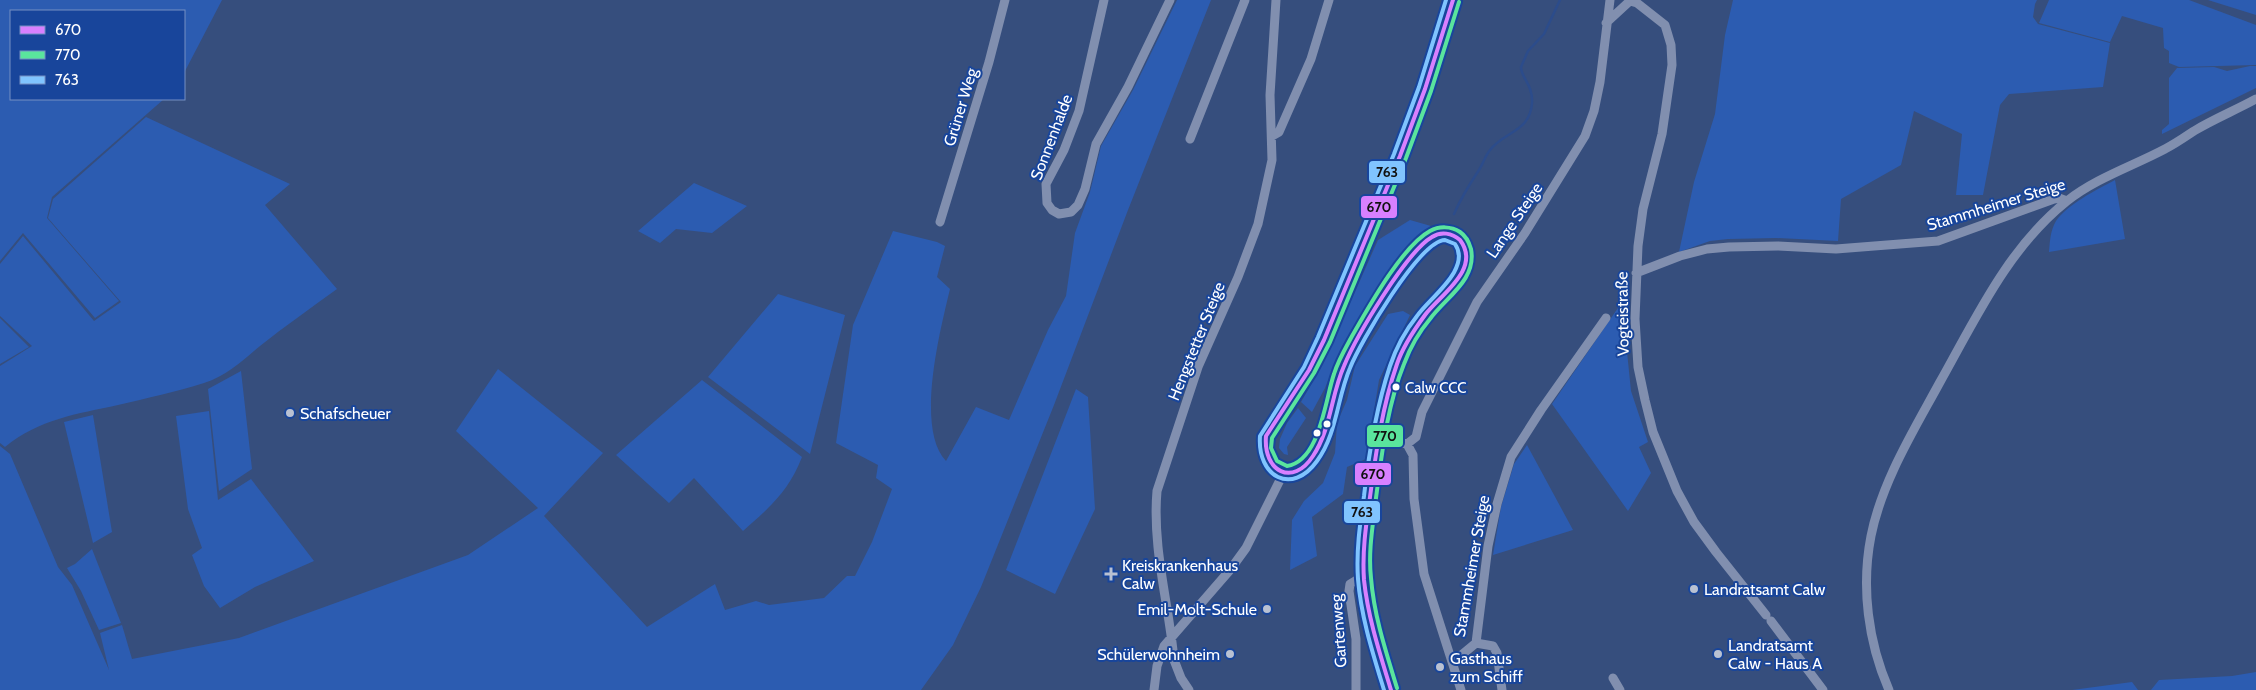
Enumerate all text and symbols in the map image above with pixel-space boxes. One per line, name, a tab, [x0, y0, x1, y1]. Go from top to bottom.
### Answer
legend	[10, 10, 185, 100]
text: 670	[55, 21, 81, 39]
text: 770	[55, 46, 80, 64]
street label: Grüner Weg	[940, 65, 982, 148]
text: 763	[55, 71, 79, 89]
street label: Sonnenhalde	[1026, 92, 1077, 183]
line badge: 763	[1368, 160, 1406, 184]
text: 763	[1376, 163, 1398, 181]
street label: Stammheimer Steige	[1925, 174, 2068, 235]
street label: Lange Steige	[1482, 179, 1546, 261]
line badge: 670	[1360, 195, 1398, 219]
text: 670	[1367, 198, 1391, 216]
street label: Vogteistraße	[1612, 272, 1633, 356]
street label: Hengstetter Steige	[1164, 279, 1229, 403]
place label: Calw CCC	[1405, 379, 1466, 397]
marker: Calw CCC	[1391, 382, 1401, 392]
place label: Schafscheuer	[300, 404, 392, 423]
marker: Schafscheuer	[284, 407, 296, 419]
unlabelled marker	[1322, 419, 1332, 429]
line badge: 770	[1366, 424, 1404, 448]
text: 770	[1373, 427, 1397, 445]
unlabelled marker	[1312, 428, 1322, 438]
line badge: 670	[1354, 462, 1392, 486]
text: 670	[1361, 465, 1385, 483]
street label: Stammheimer Steige	[1450, 494, 1493, 638]
line badge: 763	[1343, 500, 1381, 524]
text: 763	[1351, 503, 1373, 521]
place label: Kreiskrankenhaus Calw	[1122, 556, 1239, 593]
marker: Kreiskrankenhaus Calw	[1104, 567, 1118, 581]
place label: Landratsamt Calw	[1704, 580, 1826, 599]
marker: Landratsamt Calw	[1688, 583, 1700, 595]
street label: Gartenweg	[1326, 593, 1351, 668]
place label: Emil-Molt-Schule	[1137, 600, 1257, 619]
marker: Emil-Molt-Schule	[1261, 603, 1273, 615]
place label: Landratsamt Calw - Haus A	[1728, 636, 1822, 673]
place label: Schülerwohnheim	[1097, 645, 1220, 664]
marker: Schülerwohnheim	[1224, 648, 1236, 660]
marker: Landratsamt Calw - Haus A	[1712, 648, 1724, 660]
place label: Gasthaus zum Schiff	[1450, 649, 1524, 686]
marker: Gasthaus zum Schiff	[1434, 661, 1446, 673]

